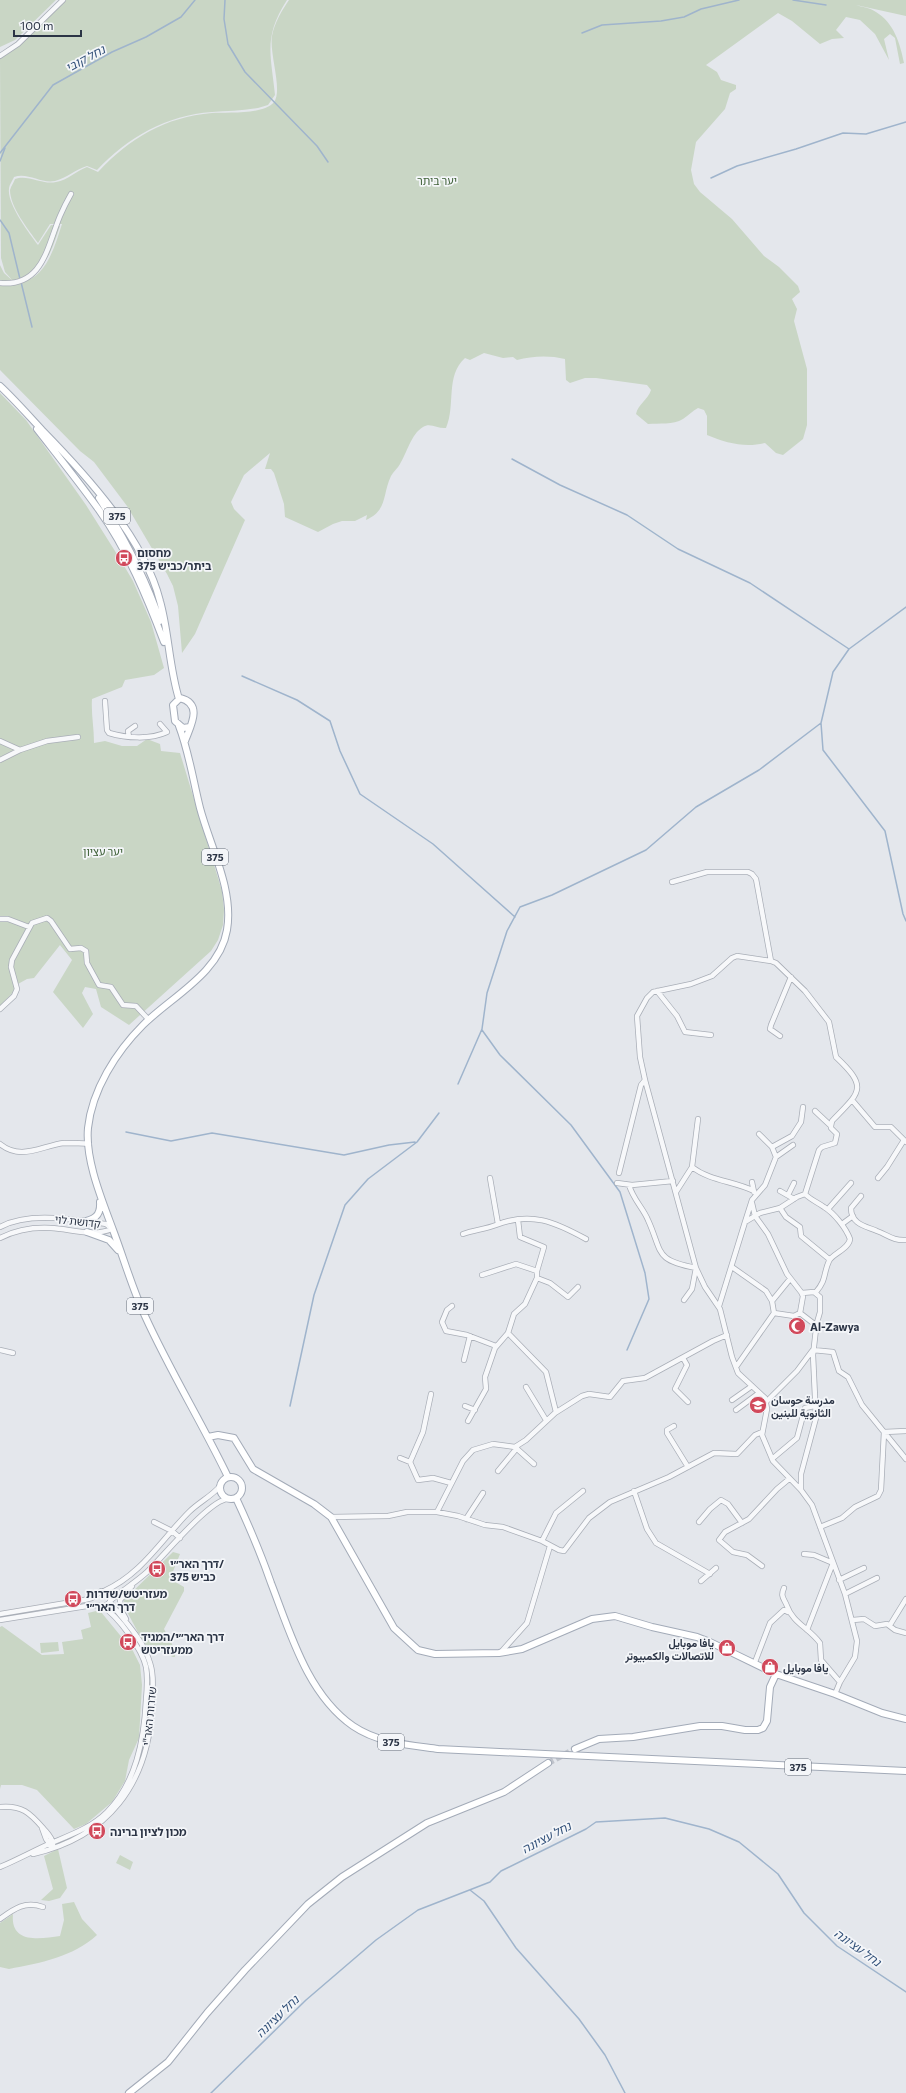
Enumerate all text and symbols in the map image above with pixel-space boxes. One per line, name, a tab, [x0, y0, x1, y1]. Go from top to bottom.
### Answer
scale bar	[14, 12, 81, 38]
text: 100 m	[20, 18, 54, 32]
water label: נחל קובי	[63, 41, 109, 75]
park label: יער ביתר	[417, 174, 457, 187]
road number: 375	[104, 508, 130, 524]
place label: מחסום ביתר/כביש 375	[137, 546, 212, 572]
bus stop icon: מחסום ביתר/כביש 375	[114, 548, 134, 568]
park label: יער עציון	[83, 845, 123, 858]
road number: 375	[202, 849, 228, 865]
street label: קדושת לוי	[54, 1212, 102, 1230]
road number: 375	[127, 1298, 153, 1314]
mosque icon: Al-Zawya	[787, 1316, 807, 1336]
place label: Al-Zawya	[810, 1320, 860, 1333]
place label: مدرسة حوسان الثانوية للبنين	[771, 1393, 835, 1420]
school or university icon: مدرسة حوسان الثانوية للبنين	[748, 1395, 768, 1415]
place label: דרך האר״י/ כביש 375	[170, 1557, 224, 1583]
bus stop icon: דרך האר״י/ כביש 375	[147, 1559, 167, 1579]
place label: מעזריטש/שדרות דרך האר״י	[86, 1587, 168, 1613]
bus stop icon: מעזריטש/שדרות דרך האר״י	[63, 1589, 83, 1609]
place label: דרך האר״י/המגיד ממעזריטש	[141, 1630, 225, 1656]
bus stop icon: דרך האר״י/המגיד ממעזריטש	[118, 1632, 138, 1652]
place label: يافا موبايل للاتصالات والكمبيوتر	[624, 1636, 714, 1663]
shop icon: يافا موبايل للاتصالات والكمبيوتر	[717, 1638, 737, 1658]
shop icon: يافا موبايل	[760, 1657, 780, 1677]
place label: يافا موبايل	[783, 1661, 829, 1675]
street label: שדרות האר"י	[139, 1686, 159, 1746]
road number: 375	[378, 1734, 404, 1750]
road number: 375	[785, 1759, 811, 1775]
water label: נחל עציונה	[519, 1818, 574, 1856]
bus stop icon: מכון לציון ברינה	[87, 1821, 107, 1841]
place label: מכון לציון ברינה	[110, 1825, 187, 1838]
water label: נחל עציונה	[832, 1926, 885, 1969]
water label: נחל עציונה	[253, 1991, 302, 2040]

